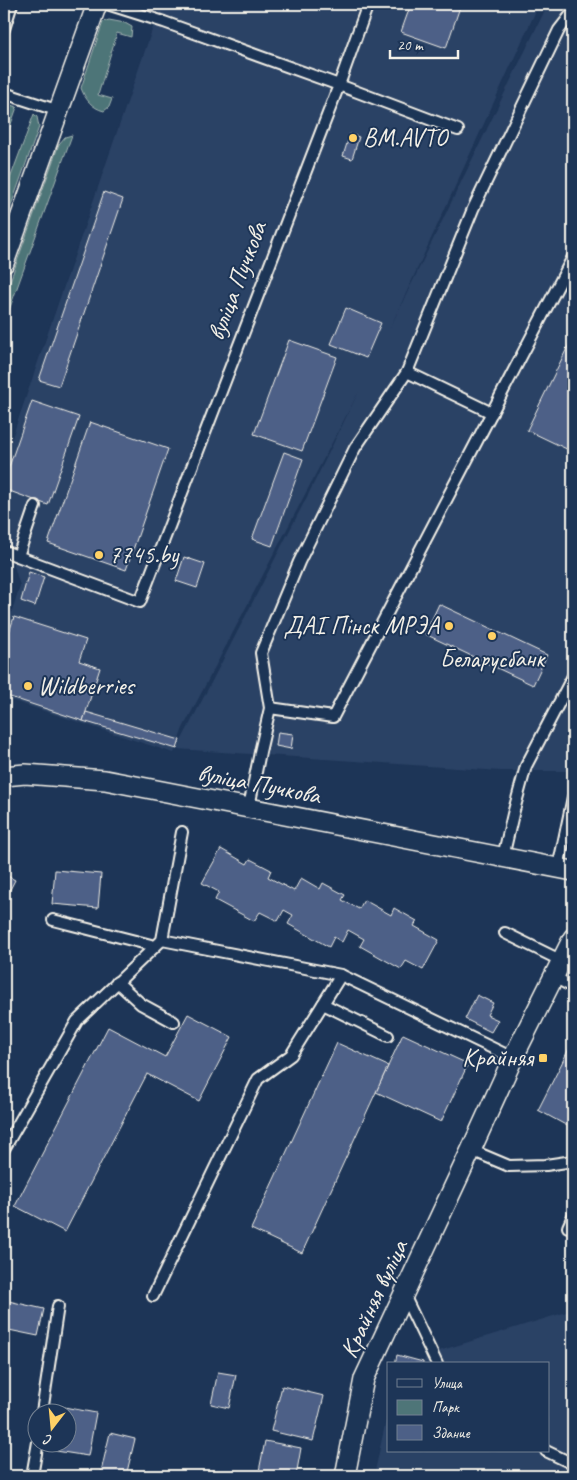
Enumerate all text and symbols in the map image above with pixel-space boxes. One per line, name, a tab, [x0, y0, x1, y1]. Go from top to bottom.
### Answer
scale bar	[390, 28, 457, 60]
text: 20 m	[397, 36, 424, 55]
place label: BM.AVTO	[363, 122, 449, 154]
marker: BM.AVTO	[347, 132, 359, 144]
street label: вуліца Пучкова	[200, 215, 275, 345]
place label: 7745.by	[109, 539, 180, 571]
marker: 7745.by	[93, 549, 105, 561]
place label: ДАІ Пінск МРЭА	[284, 610, 440, 642]
marker: ДАІ Пінск МРЭА	[443, 620, 455, 632]
marker: Беларусбанк	[486, 630, 498, 642]
place label: Беларусбанк	[440, 643, 546, 675]
place label: Wildberries	[38, 670, 136, 702]
marker: Wildberries	[22, 680, 34, 692]
street label: вуліца Пучкова	[195, 756, 325, 812]
place label: Крайняя	[462, 1042, 535, 1074]
marker: Крайняя	[537, 1052, 549, 1064]
street label: Крайняя вуліца	[333, 1233, 416, 1363]
legend	[387, 1362, 550, 1452]
text: Улица	[432, 1374, 463, 1393]
text: Парк	[432, 1398, 460, 1417]
north arrow	[28, 1402, 78, 1452]
text: Здание	[432, 1424, 471, 1443]
text: С	[41, 1430, 54, 1449]

